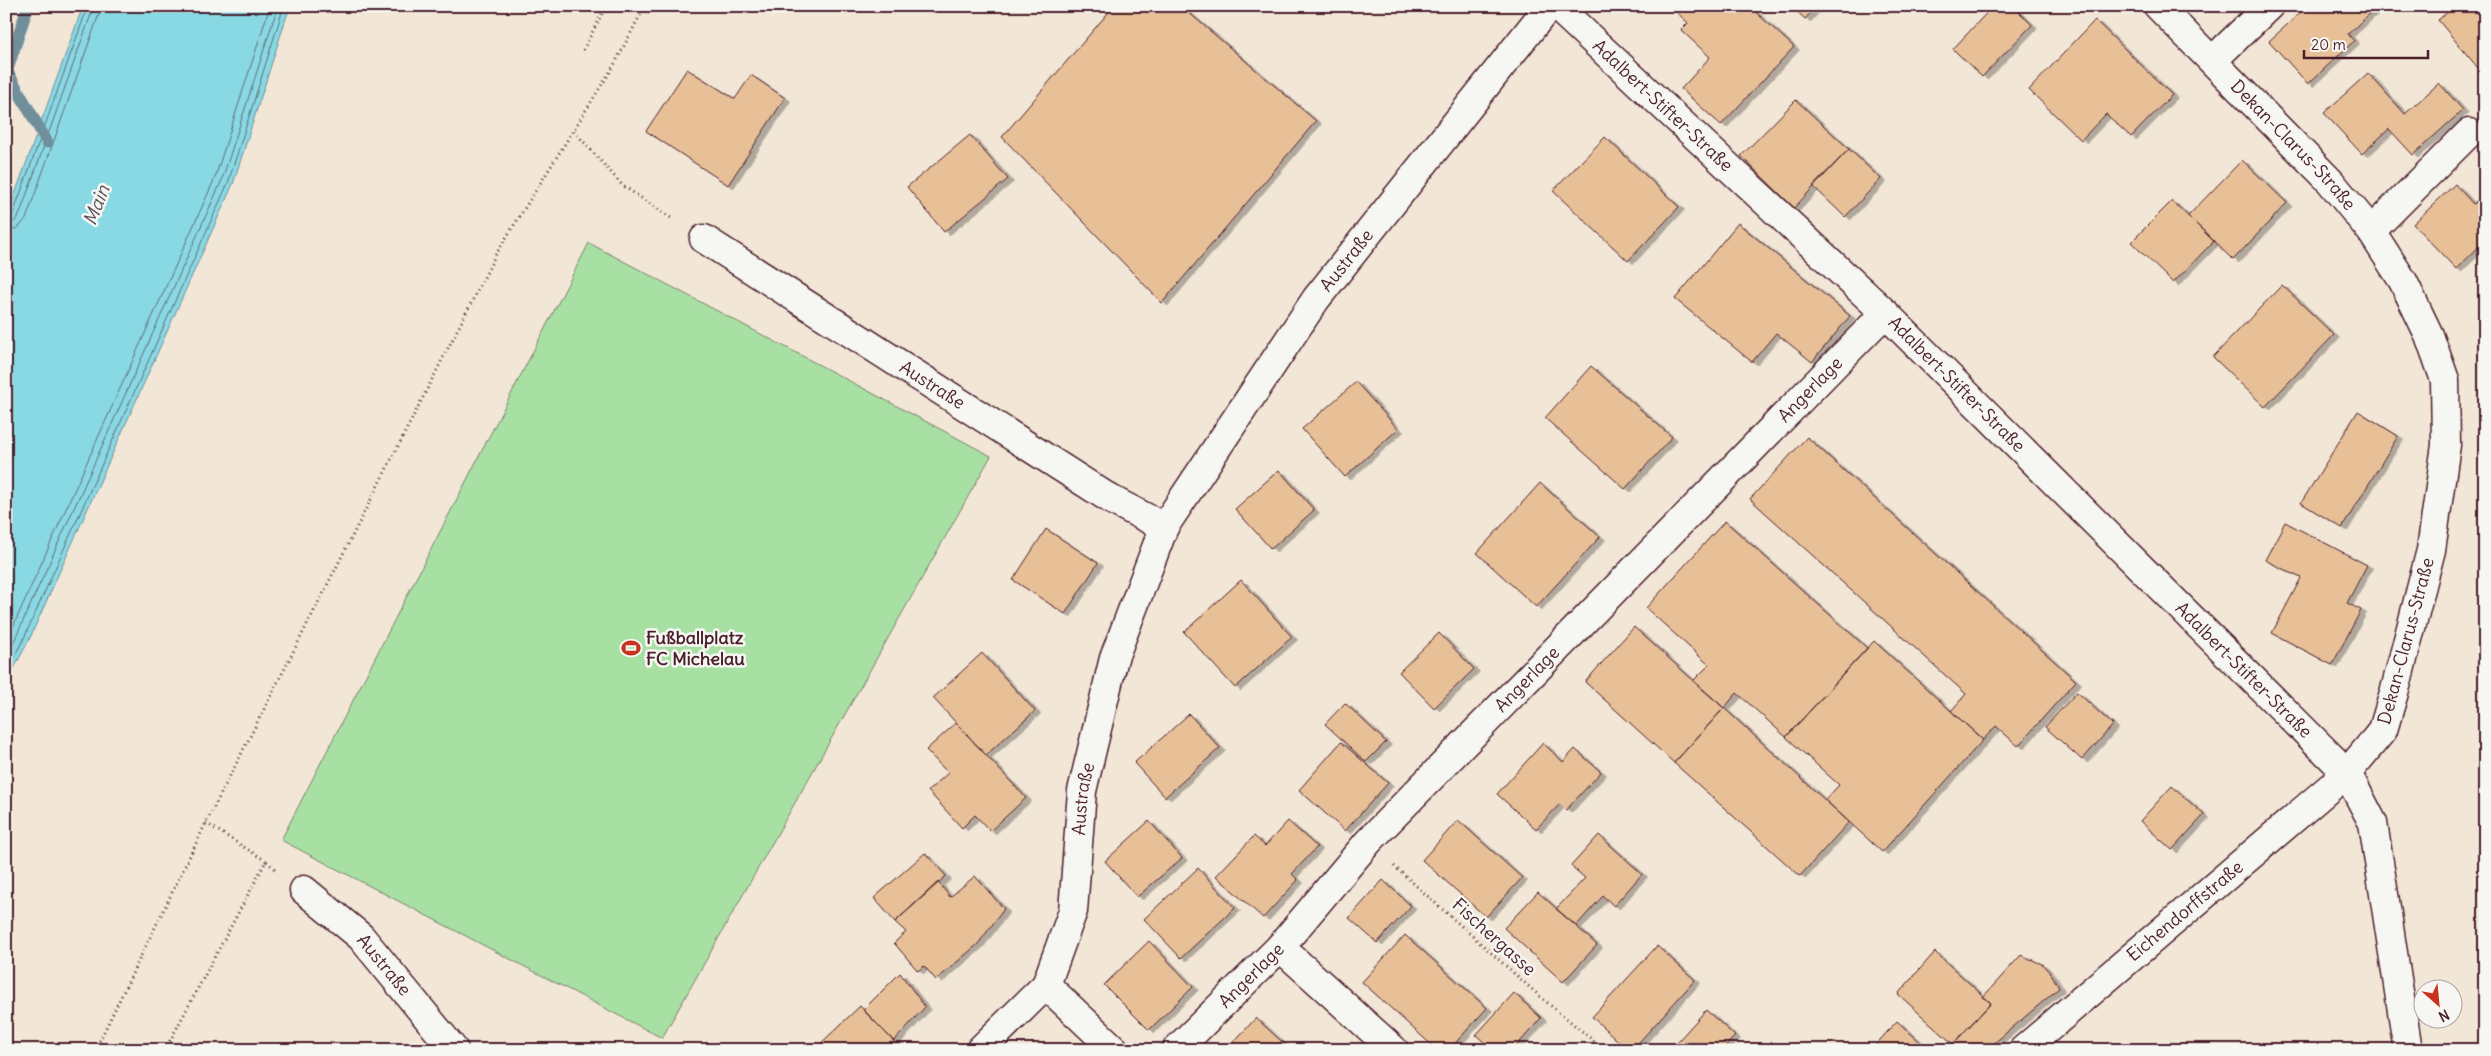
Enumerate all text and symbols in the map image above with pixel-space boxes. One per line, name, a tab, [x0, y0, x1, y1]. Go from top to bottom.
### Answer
scale bar	[2304, 28, 2427, 60]
street label: Adalbert-Stifter-Straße	[1588, 34, 1738, 176]
text: 20 m	[2311, 35, 2346, 54]
street label: Dekan-Clarus-Straße	[2226, 75, 2361, 215]
water label: Main	[77, 180, 115, 229]
street label: Austraße	[1314, 224, 1378, 296]
street label: Adalbert-Stifter-Straße	[1884, 311, 2030, 457]
street label: Angerlage	[1773, 351, 1847, 427]
street label: Austraße	[895, 355, 970, 414]
street label: Dekan-Clarus-Straße	[2372, 555, 2439, 727]
street label: Adalbert-Stifter-Straße	[2171, 597, 2317, 743]
place label: Fußballplatz FC Michelau	[646, 626, 745, 670]
sports icon: Fußballplatz FC Michelau	[620, 637, 642, 659]
street label: Angerlage	[1489, 641, 1564, 717]
street label: Austraße	[1067, 760, 1099, 836]
street label: Eichendorffstraße	[2122, 855, 2248, 966]
street label: Fischergasse	[1448, 893, 1541, 980]
street label: Austraße	[352, 929, 417, 1000]
street label: Angerlage	[1213, 938, 1289, 1012]
north arrow	[2414, 978, 2464, 1028]
text: N	[2436, 1005, 2452, 1026]

